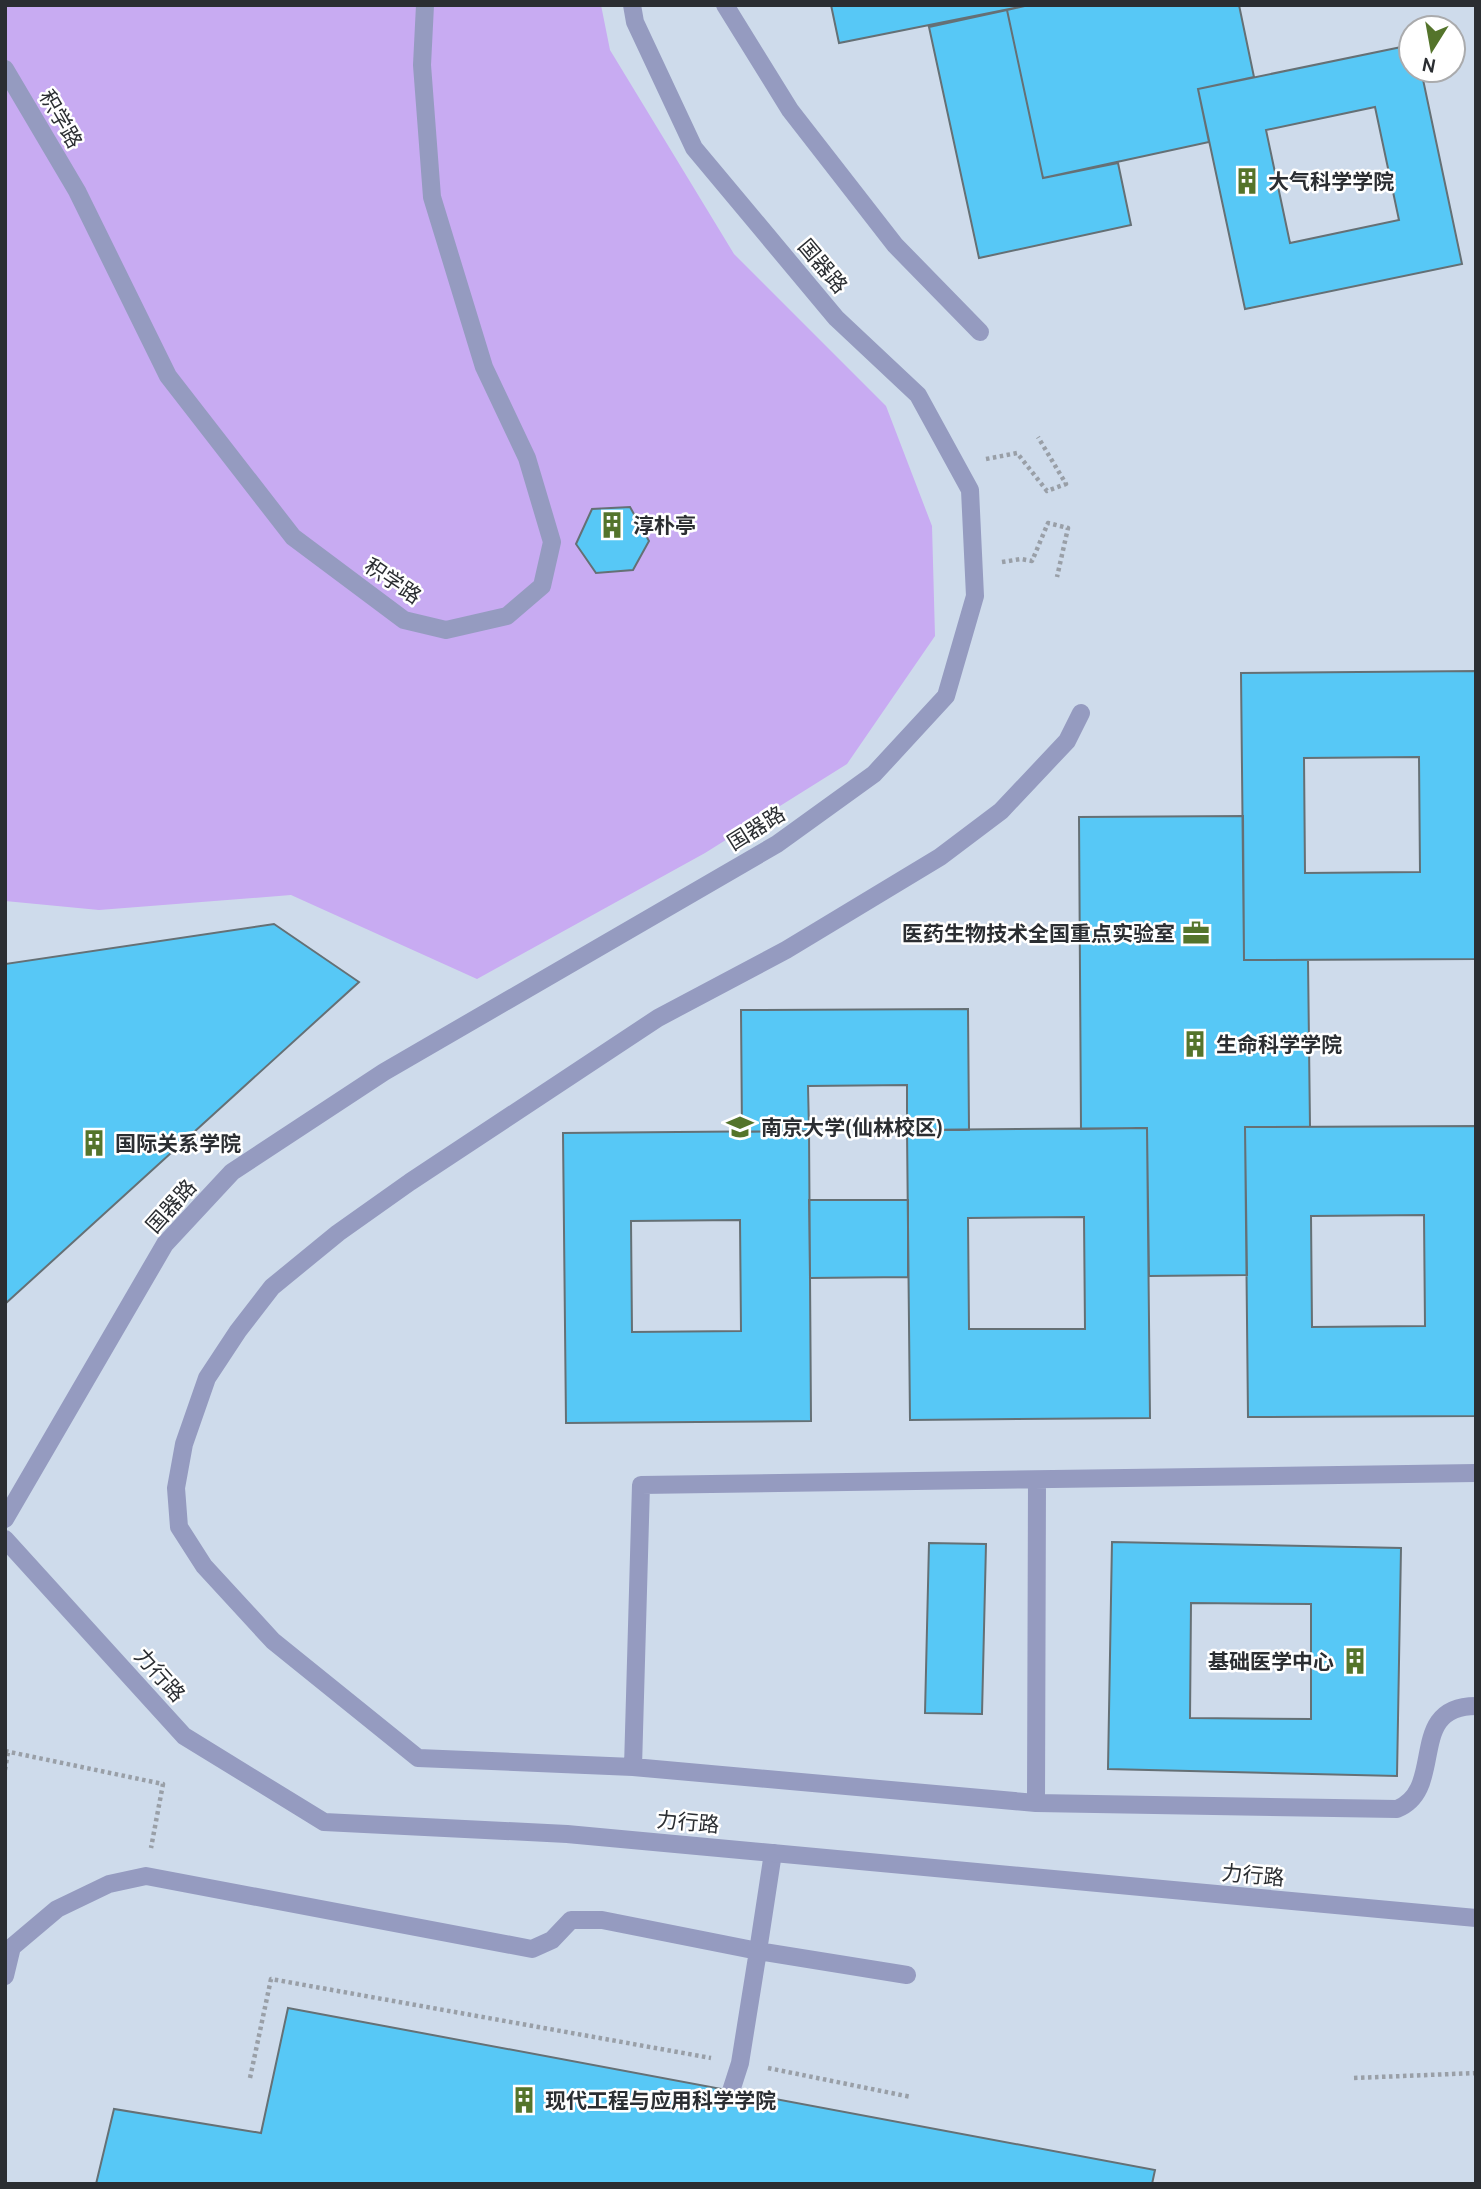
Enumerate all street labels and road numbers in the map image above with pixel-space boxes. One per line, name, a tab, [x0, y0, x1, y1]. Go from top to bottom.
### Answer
street label: 积学路	[34, 85, 88, 153]
street label: 国器路	[793, 234, 853, 298]
street label: 积学路	[360, 553, 426, 609]
street label: 国器路	[723, 801, 789, 855]
street label: 国器路	[141, 1174, 201, 1238]
street label: 力行路	[130, 1643, 190, 1707]
street label: 力行路	[656, 1807, 720, 1837]
street label: 力行路	[1221, 1860, 1285, 1890]

